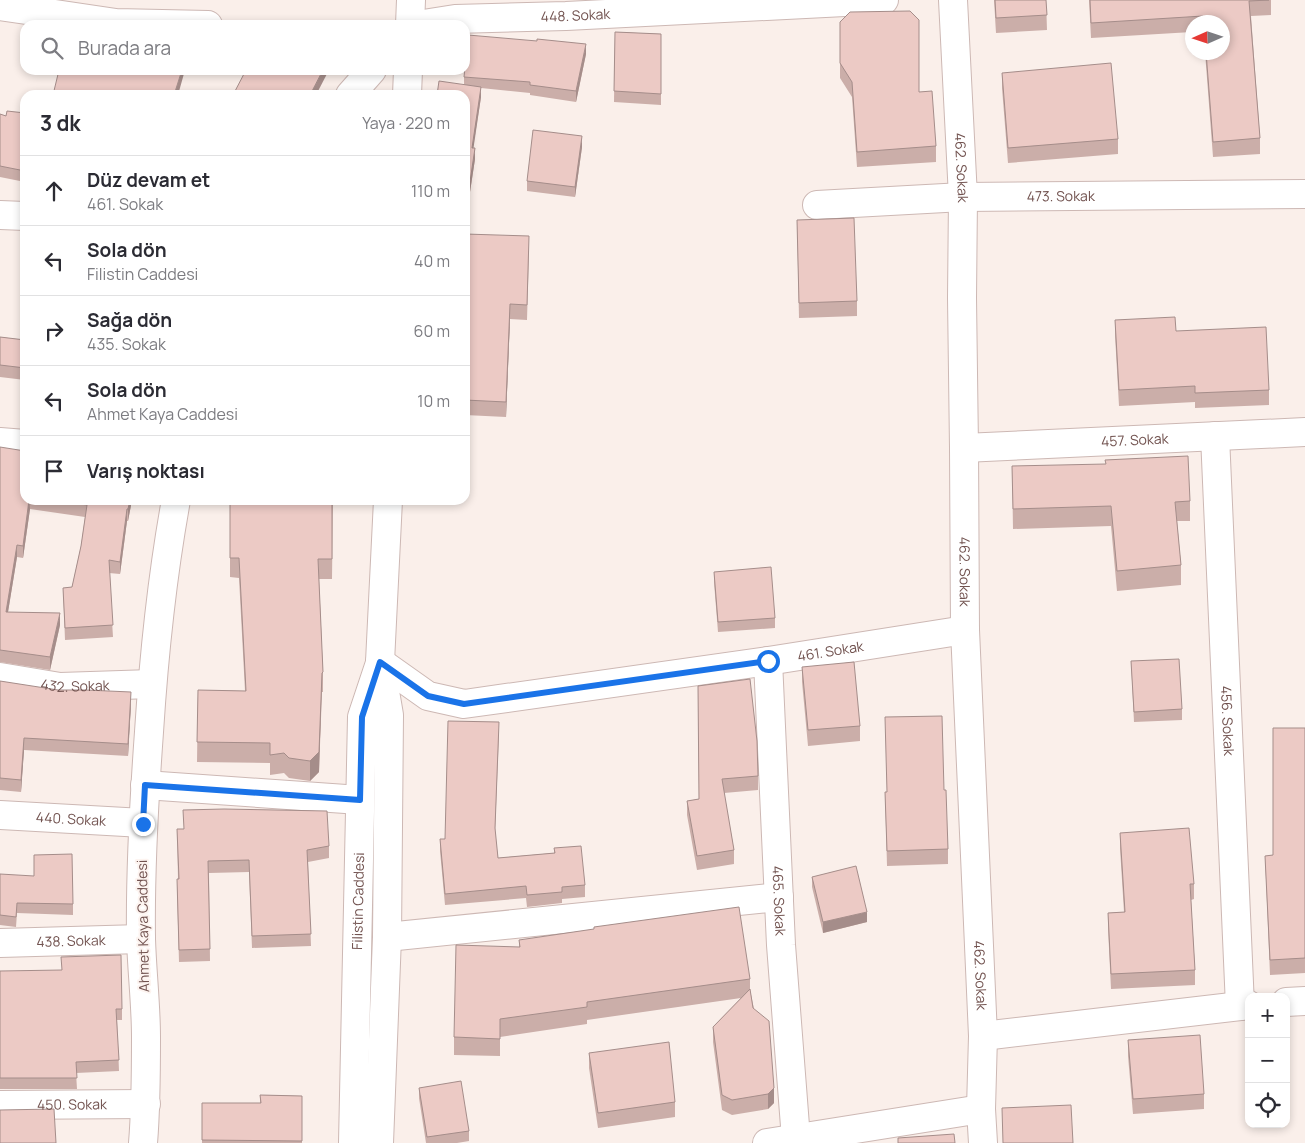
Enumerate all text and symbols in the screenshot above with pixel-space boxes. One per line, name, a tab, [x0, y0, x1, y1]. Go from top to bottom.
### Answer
street label: 448. Sokak	[540, 4, 612, 26]
north arrow	[1185, 15, 1230, 60]
search box	[20, 20, 470, 75]
icon: search	[38, 34, 66, 62]
text: Burada ara	[78, 35, 171, 61]
text: 3 dk	[40, 109, 81, 137]
text: Yaya · 220 m	[362, 112, 450, 134]
street label: 462. Sokak	[951, 132, 973, 204]
text: Düz devam et	[87, 167, 210, 193]
icon: ahead	[40, 177, 68, 205]
text: 110 m	[411, 180, 450, 202]
street label: 473. Sokak	[1027, 186, 1096, 205]
text: 461. Sokak	[87, 193, 163, 215]
text: Sola dön	[87, 237, 167, 263]
icon: left	[40, 247, 68, 275]
text: 40 m	[414, 250, 450, 272]
text: Filistin Caddesi	[87, 263, 198, 285]
text: Sağa dön	[87, 307, 172, 333]
icon: right	[40, 317, 68, 345]
text: 60 m	[414, 320, 450, 342]
text: 435. Sokak	[87, 333, 166, 355]
text: Sola dön	[87, 377, 167, 403]
icon: left	[40, 387, 68, 415]
text: 10 m	[417, 390, 450, 412]
text: Ahmet Kaya Caddesi	[87, 403, 238, 425]
street label: 457. Sokak	[1101, 428, 1170, 451]
icon: arrive	[40, 457, 68, 485]
text: Varış noktası	[87, 458, 205, 484]
street label: 462. Sokak	[955, 537, 975, 608]
street label: 461. Sokak	[796, 636, 866, 665]
route start	[757, 650, 780, 673]
street label: 432. Sokak	[39, 674, 111, 696]
street label: 456. Sokak	[1217, 685, 1239, 757]
street label: 440. Sokak	[35, 807, 108, 830]
route end	[132, 813, 155, 836]
street label: Filistin Caddesi	[347, 852, 368, 950]
street label: Ahmet Kaya Caddesi	[132, 860, 153, 992]
street label: 465. Sokak	[768, 865, 791, 937]
street label: 438. Sokak	[36, 930, 107, 951]
street label: 462. Sokak	[970, 940, 992, 1012]
map controls	[1245, 993, 1290, 1128]
button: +	[1245, 993, 1290, 1038]
button: −	[1245, 1038, 1290, 1083]
button: locate	[1245, 1083, 1290, 1128]
street label: 450. Sokak	[37, 1094, 108, 1114]

